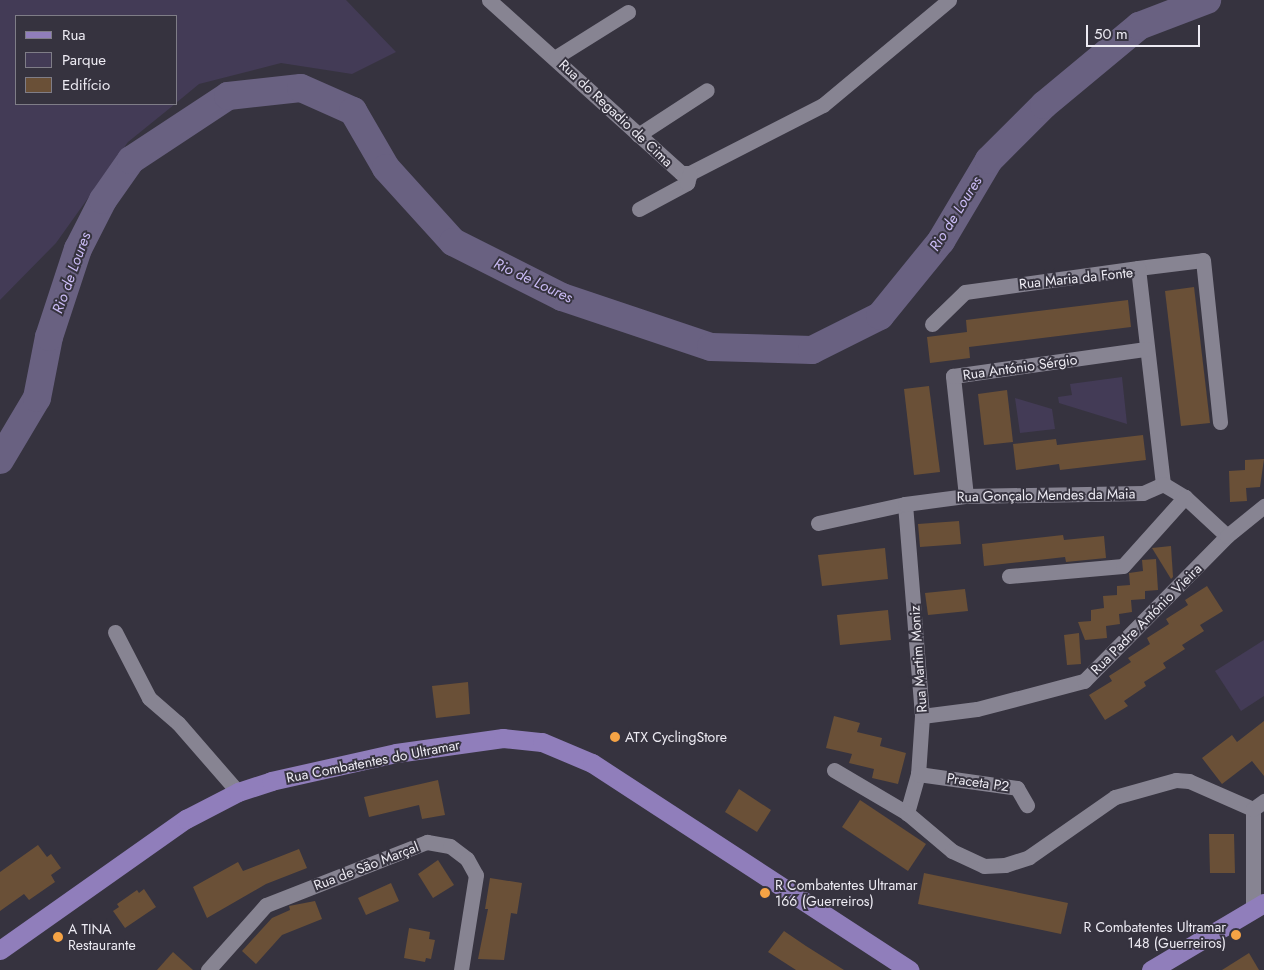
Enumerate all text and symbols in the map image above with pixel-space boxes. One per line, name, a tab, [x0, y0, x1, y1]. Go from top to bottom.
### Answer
legend	[15, 15, 178, 105]
scale bar	[1089, 15, 1203, 47]
text: 50 m	[1094, 23, 1128, 45]
text: Rua	[62, 24, 86, 46]
text: Parque	[62, 49, 106, 71]
street label: Rua do Regadio de Cima	[556, 56, 676, 170]
text: Edifício	[62, 74, 110, 96]
water label: Rio de Loures	[926, 173, 986, 255]
water label: Rio de Loures	[49, 230, 95, 316]
water label: Rio de Loures	[491, 255, 575, 307]
street label: Rua Maria da Fonte	[1018, 264, 1134, 292]
street label: Rua António Sérgio	[962, 351, 1078, 383]
street label: Rua Gonçalo Mendes da Maia	[956, 485, 1136, 505]
street label: Rua Padre António Vieira	[1087, 560, 1205, 678]
street label: Rua Martim Moniz	[906, 605, 930, 713]
place label: ATX CyclingStore	[625, 729, 727, 745]
marker: ATX CyclingStore	[609, 731, 621, 743]
street label: Rua Combatentes do Ultramar	[285, 736, 461, 786]
street label: Praceta P2	[946, 769, 1010, 795]
street label: Rua de São Marçal	[311, 838, 421, 894]
place label: R Combatentes Ultramar 166 (Guerreiros)	[775, 877, 918, 910]
marker: R Combatentes Ultramar 166 (Guerreiros)	[759, 887, 771, 899]
place label: R Combatentes Ultramar 148 (Guerreiros)	[1083, 919, 1226, 952]
place label: A TINA Restaurante	[68, 921, 136, 954]
marker: R Combatentes Ultramar 148 (Guerreiros)	[1230, 929, 1242, 941]
marker: A TINA Restaurante	[52, 931, 64, 943]

